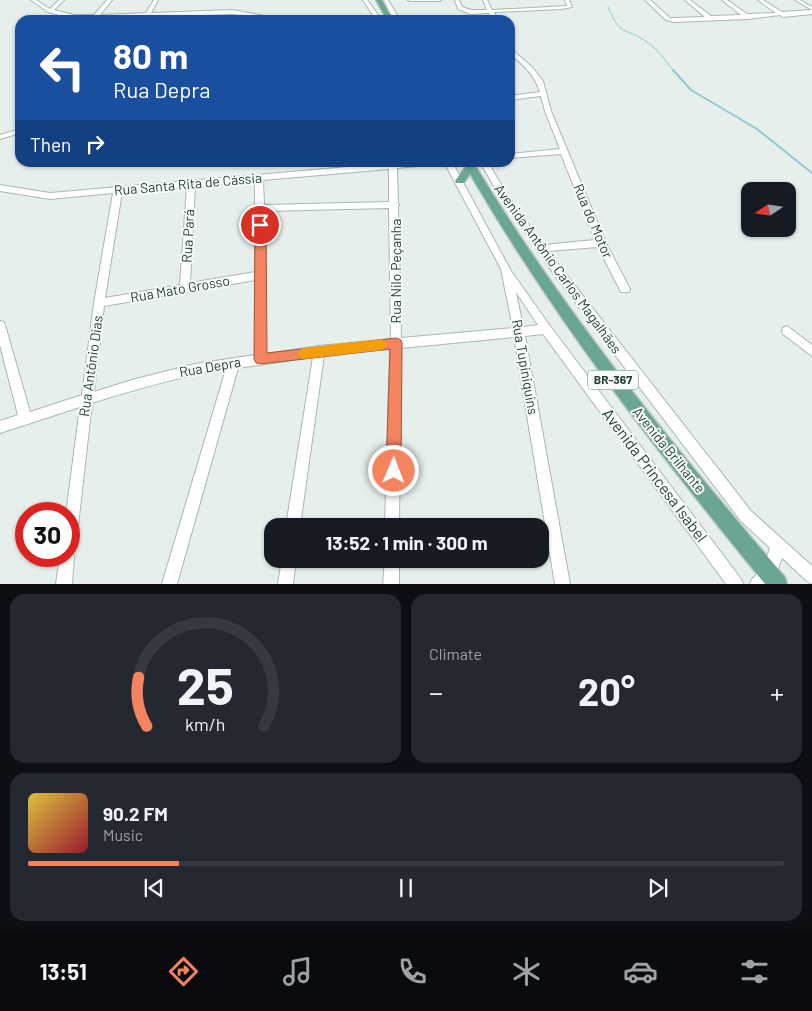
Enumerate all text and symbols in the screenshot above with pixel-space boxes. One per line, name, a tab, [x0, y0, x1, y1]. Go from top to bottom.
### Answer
text: 80 m	[113, 34, 188, 76]
icon: left	[30, 35, 95, 100]
text: Rua Depra	[113, 76, 211, 102]
icon: right	[81, 130, 109, 158]
text: Then	[30, 133, 71, 156]
street label: Rua Santa Rita de Cássia	[113, 169, 263, 198]
street label: Avenida Antônio Carlos Magalhães	[491, 181, 626, 357]
street label: Rua do Motor	[570, 181, 617, 261]
north arrow	[741, 182, 796, 238]
map controls	[741, 182, 796, 237]
pin	[239, 204, 281, 246]
street label: Rua Pará	[178, 209, 197, 263]
icon: arrive	[246, 211, 274, 239]
street label: Rua Nilo Peçanha	[387, 219, 404, 323]
street label: Rua Mato Grosso	[129, 271, 231, 306]
street label: Rua Antônio Dias	[75, 314, 106, 418]
street label: Rua Tupiniquins	[509, 318, 542, 416]
street label: Rua Depra	[178, 353, 242, 380]
road number: BR-367	[588, 370, 638, 390]
street label: Avenida Brilhante	[629, 403, 709, 496]
street label: Avenida Princesa Isabel	[599, 404, 712, 545]
position arrow	[367, 444, 419, 496]
speed limit sign: 30	[15, 502, 80, 567]
text: 13:52 · 1 min · 300 m	[325, 531, 488, 554]
text: Climate	[429, 644, 482, 663]
text: 25	[177, 653, 234, 715]
text: 20°	[578, 668, 635, 714]
text: −	[429, 675, 443, 709]
text: +	[770, 675, 784, 709]
text: km/h	[185, 713, 226, 735]
text: 90.2 FM	[103, 802, 168, 825]
text: Music	[103, 825, 143, 844]
icon: previous	[140, 874, 168, 902]
icon: pause	[392, 874, 420, 902]
icon: next	[644, 874, 672, 902]
icon: directions	[166, 954, 201, 989]
icon: music	[280, 954, 315, 989]
icon: phone	[395, 954, 430, 989]
icon: climate	[509, 954, 544, 989]
icon: car	[623, 954, 658, 989]
icon: filters	[737, 954, 772, 989]
text: 13:51	[40, 958, 87, 984]

